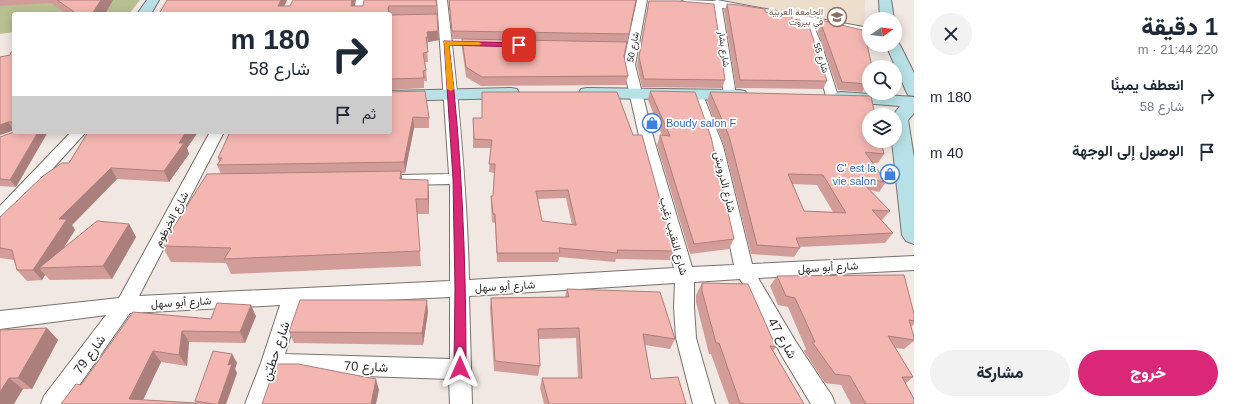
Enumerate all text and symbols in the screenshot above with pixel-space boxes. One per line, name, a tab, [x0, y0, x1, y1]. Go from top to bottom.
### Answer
school or university icon: الجامعة العربية في بيروت	[826, 6, 848, 28]
place label: الجامعة العربية في بيروت	[769, 7, 823, 29]
north arrow	[862, 12, 902, 52]
map controls	[862, 12, 902, 148]
button: close	[930, 13, 972, 55]
text: 1 دقيقة	[1141, 13, 1218, 40]
text: 180 m	[231, 24, 310, 55]
icon: right	[324, 28, 376, 80]
pin	[502, 28, 536, 62]
street label: شارع بشار	[715, 29, 731, 68]
street label: شارع 50	[625, 31, 642, 63]
icon: arrive	[508, 34, 530, 56]
street label: شارع 55	[811, 42, 830, 74]
text: 220 m · 21:44	[1138, 42, 1218, 57]
text: شارع 58	[249, 59, 310, 79]
button: search	[862, 60, 902, 100]
text: انعطف يمينًا	[1111, 76, 1184, 93]
icon: right	[1196, 85, 1218, 107]
text: 180 m	[930, 88, 972, 105]
text: شارع 58	[1140, 99, 1184, 114]
icon: arrive	[332, 104, 354, 126]
text: ثم	[362, 105, 376, 122]
button: layers	[862, 108, 902, 148]
shop icon: Boudy salon F	[641, 112, 663, 134]
place label: Boudy salon F	[666, 117, 737, 129]
icon: arrive	[1196, 141, 1218, 163]
text: الوصول إلى الوجهة	[1072, 142, 1184, 159]
text: 40 m	[930, 144, 963, 161]
street label: شارع الدرويش	[710, 150, 738, 214]
place label: C' est la vie salon	[833, 162, 877, 187]
shop icon: C' est la vie salon	[879, 163, 901, 185]
street label: شارع الخرطوم	[152, 189, 192, 249]
street label: شارع النقيب زغيب	[656, 196, 690, 277]
street label: شارع أبو سهل	[798, 259, 859, 277]
street label: شارع أبو سهل	[475, 278, 536, 296]
street label: شارع أبو سهل	[151, 294, 212, 312]
street label: شارع 47	[763, 315, 800, 362]
street label: شارع حطيّن	[258, 320, 295, 383]
street label: شارع 79	[70, 332, 110, 378]
position arrow	[439, 347, 481, 389]
button: مشاركة	[930, 350, 1070, 396]
button: خروج	[1078, 350, 1218, 396]
street label: شارع 70	[344, 358, 388, 377]

